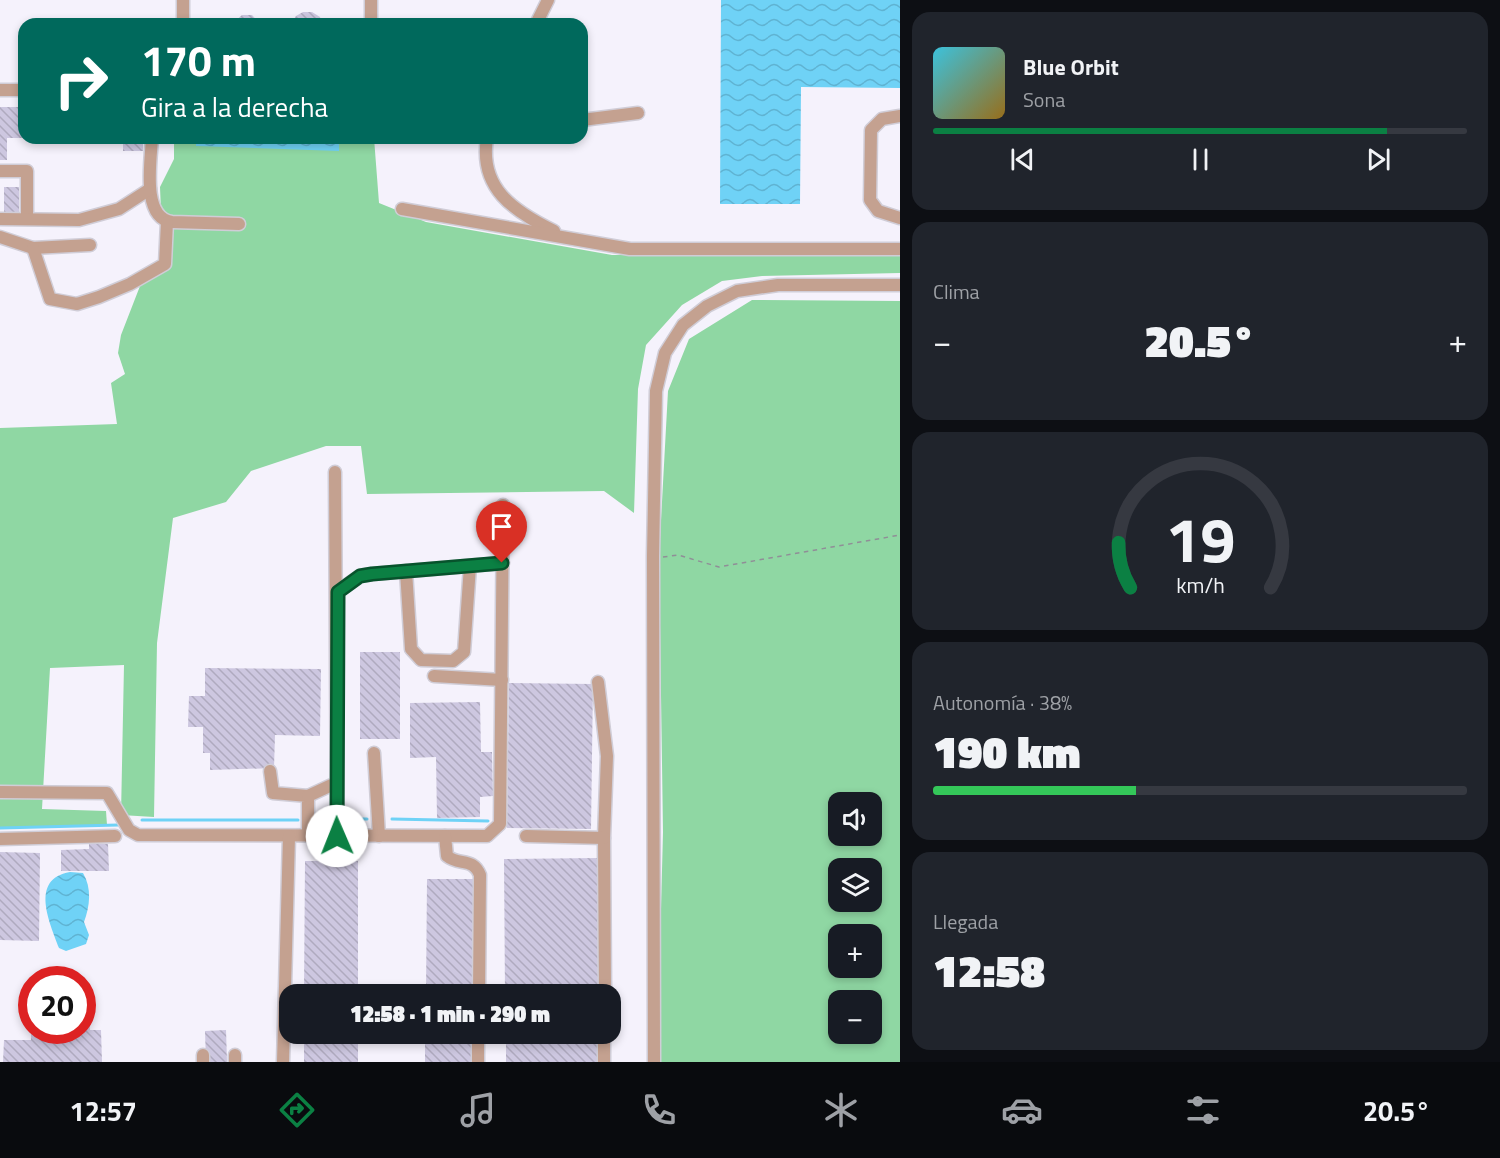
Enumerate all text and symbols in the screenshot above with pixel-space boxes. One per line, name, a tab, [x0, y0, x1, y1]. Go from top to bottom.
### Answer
text: 170 m	[141, 28, 256, 92]
icon: right	[42, 42, 120, 120]
text: Blue Orbit	[1023, 50, 1119, 84]
text: Sona	[1023, 84, 1065, 115]
text: Gira a la derecha	[141, 86, 328, 127]
icon: previous	[1006, 143, 1039, 176]
icon: pause	[1184, 143, 1217, 176]
icon: next	[1362, 143, 1395, 176]
text: Clima	[933, 276, 980, 307]
text: 20.5°	[1144, 306, 1256, 374]
text: −	[933, 316, 951, 366]
text: +	[1449, 316, 1467, 366]
text: 19	[1165, 491, 1235, 586]
pin	[476, 501, 527, 563]
icon: arrive	[485, 510, 518, 543]
text: km/h	[1176, 569, 1224, 601]
text: Autonomía · 38%	[933, 687, 1072, 718]
text: 190 km	[933, 717, 1081, 785]
map controls	[828, 792, 882, 1044]
button: sound	[828, 792, 882, 846]
position arrow	[305, 804, 369, 868]
button: layers	[828, 858, 882, 912]
text: Llegada	[933, 906, 998, 937]
button: +	[828, 924, 882, 978]
text: 12:58	[933, 936, 1045, 1004]
speed limit sign: 20	[18, 966, 96, 1044]
button: −	[828, 990, 882, 1044]
text: 12:58 · 1 min · 290 m	[350, 997, 550, 1031]
icon: directions	[276, 1089, 318, 1131]
icon: music	[457, 1089, 499, 1131]
icon: phone	[638, 1089, 680, 1131]
icon: climate	[820, 1089, 862, 1131]
icon: car	[1001, 1089, 1043, 1131]
icon: filters	[1182, 1089, 1224, 1131]
text: 12:57	[70, 1090, 137, 1131]
text: 20.5°	[1363, 1090, 1430, 1131]

